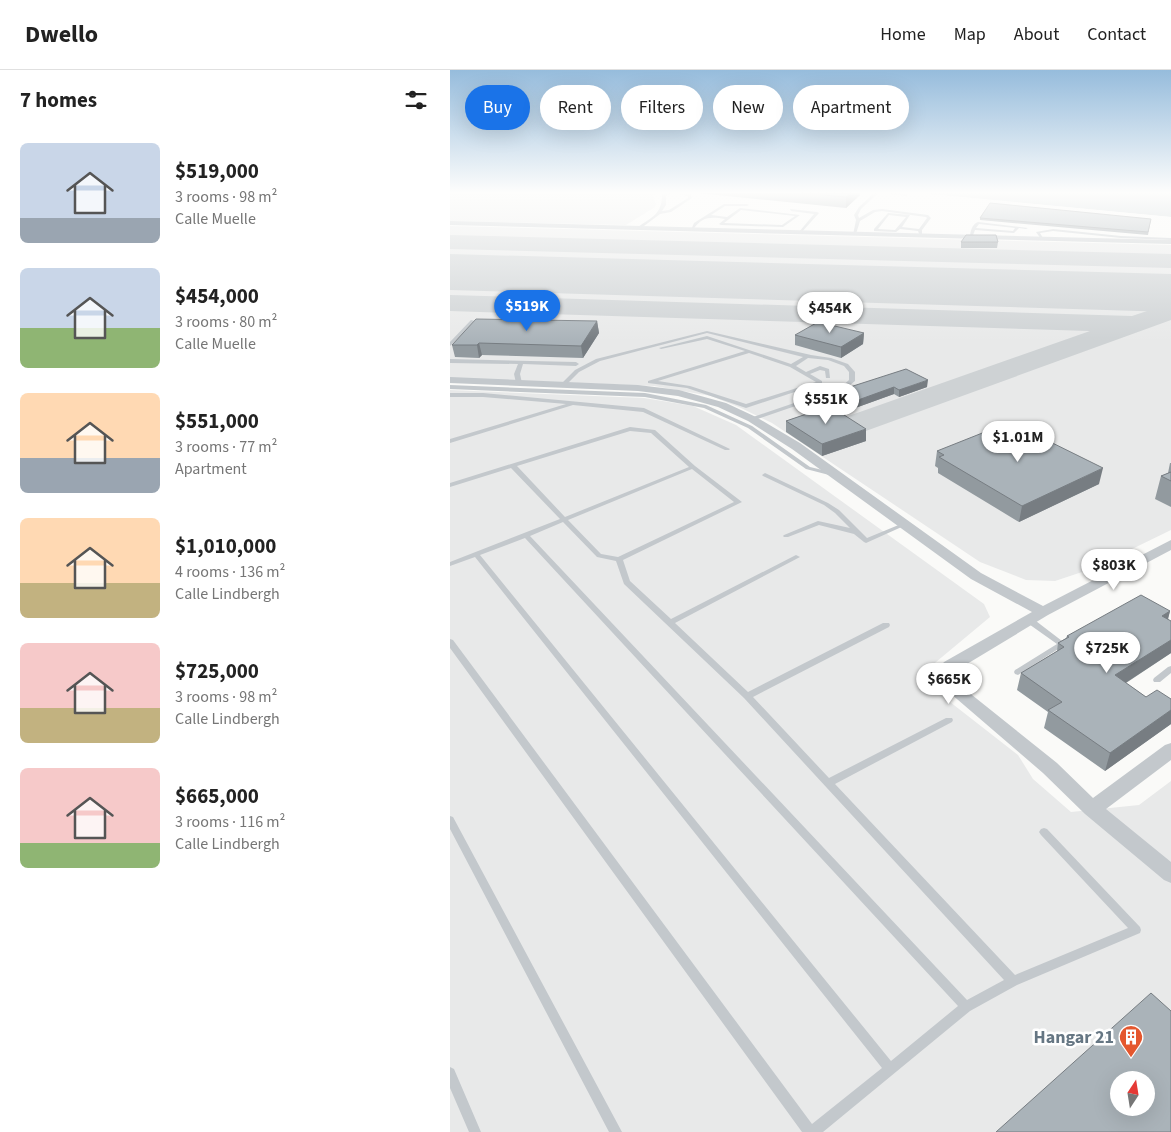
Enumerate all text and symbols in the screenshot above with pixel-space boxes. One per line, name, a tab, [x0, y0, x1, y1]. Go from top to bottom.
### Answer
text: Dwello	[25, 17, 98, 52]
text: Home	[880, 22, 926, 47]
text: Map	[954, 22, 986, 47]
text: About	[1014, 22, 1059, 47]
text: Contact	[1087, 22, 1146, 47]
text: 7 homes	[20, 85, 97, 115]
chip: Buy	[465, 85, 530, 130]
chip: Rent	[540, 85, 611, 130]
chip: Filters	[621, 85, 703, 130]
chip: New	[713, 85, 783, 130]
chip: Apartment	[793, 85, 909, 130]
icon: filters	[402, 86, 430, 114]
text: $519,000	[175, 156, 259, 186]
icon: home	[60, 163, 120, 223]
text: 3 rooms · 98 m²	[175, 186, 277, 208]
text: Calle Muelle	[175, 208, 256, 230]
text: $454,000	[175, 281, 259, 311]
icon: home	[60, 288, 120, 348]
pin: $519K	[492, 290, 562, 332]
pin: $454K	[795, 292, 865, 334]
text: $519K	[505, 295, 549, 317]
text: $454K	[808, 297, 852, 319]
text: 3 rooms · 80 m²	[175, 311, 277, 333]
text: Calle Muelle	[175, 333, 256, 355]
pin: $551K	[791, 382, 861, 425]
text: $551K	[804, 388, 848, 410]
text: $551,000	[175, 406, 259, 436]
icon: home	[60, 413, 120, 473]
pin: $1.01M	[977, 420, 1059, 463]
text: $1.01M	[993, 426, 1043, 448]
text: 3 rooms · 77 m²	[175, 436, 277, 458]
text: Apartment	[175, 458, 247, 480]
text: $1,010,000	[175, 531, 276, 561]
icon: home	[60, 538, 120, 598]
pin: $803K	[1079, 548, 1149, 591]
text: $803K	[1092, 554, 1136, 576]
text: 4 rooms · 136 m²	[175, 561, 285, 583]
text: Calle Lindbergh	[175, 583, 280, 605]
pin: $725K	[1072, 632, 1142, 674]
text: $725K	[1085, 637, 1129, 659]
text: $725,000	[175, 656, 259, 686]
pin: $665K	[914, 662, 984, 705]
icon: home	[60, 663, 120, 723]
text: $665K	[927, 668, 971, 690]
text: 3 rooms · 98 m²	[175, 686, 277, 708]
text: Calle Lindbergh	[175, 708, 280, 730]
text: $665,000	[175, 781, 259, 811]
icon: home	[60, 788, 120, 848]
text: 3 rooms · 116 m²	[175, 811, 285, 833]
text: Calle Lindbergh	[175, 833, 280, 855]
building icon: Hangar 21	[1118, 1024, 1144, 1058]
place label: Hangar 21	[1034, 1025, 1114, 1050]
north arrow	[1110, 1071, 1155, 1116]
map controls	[1110, 1071, 1155, 1116]

